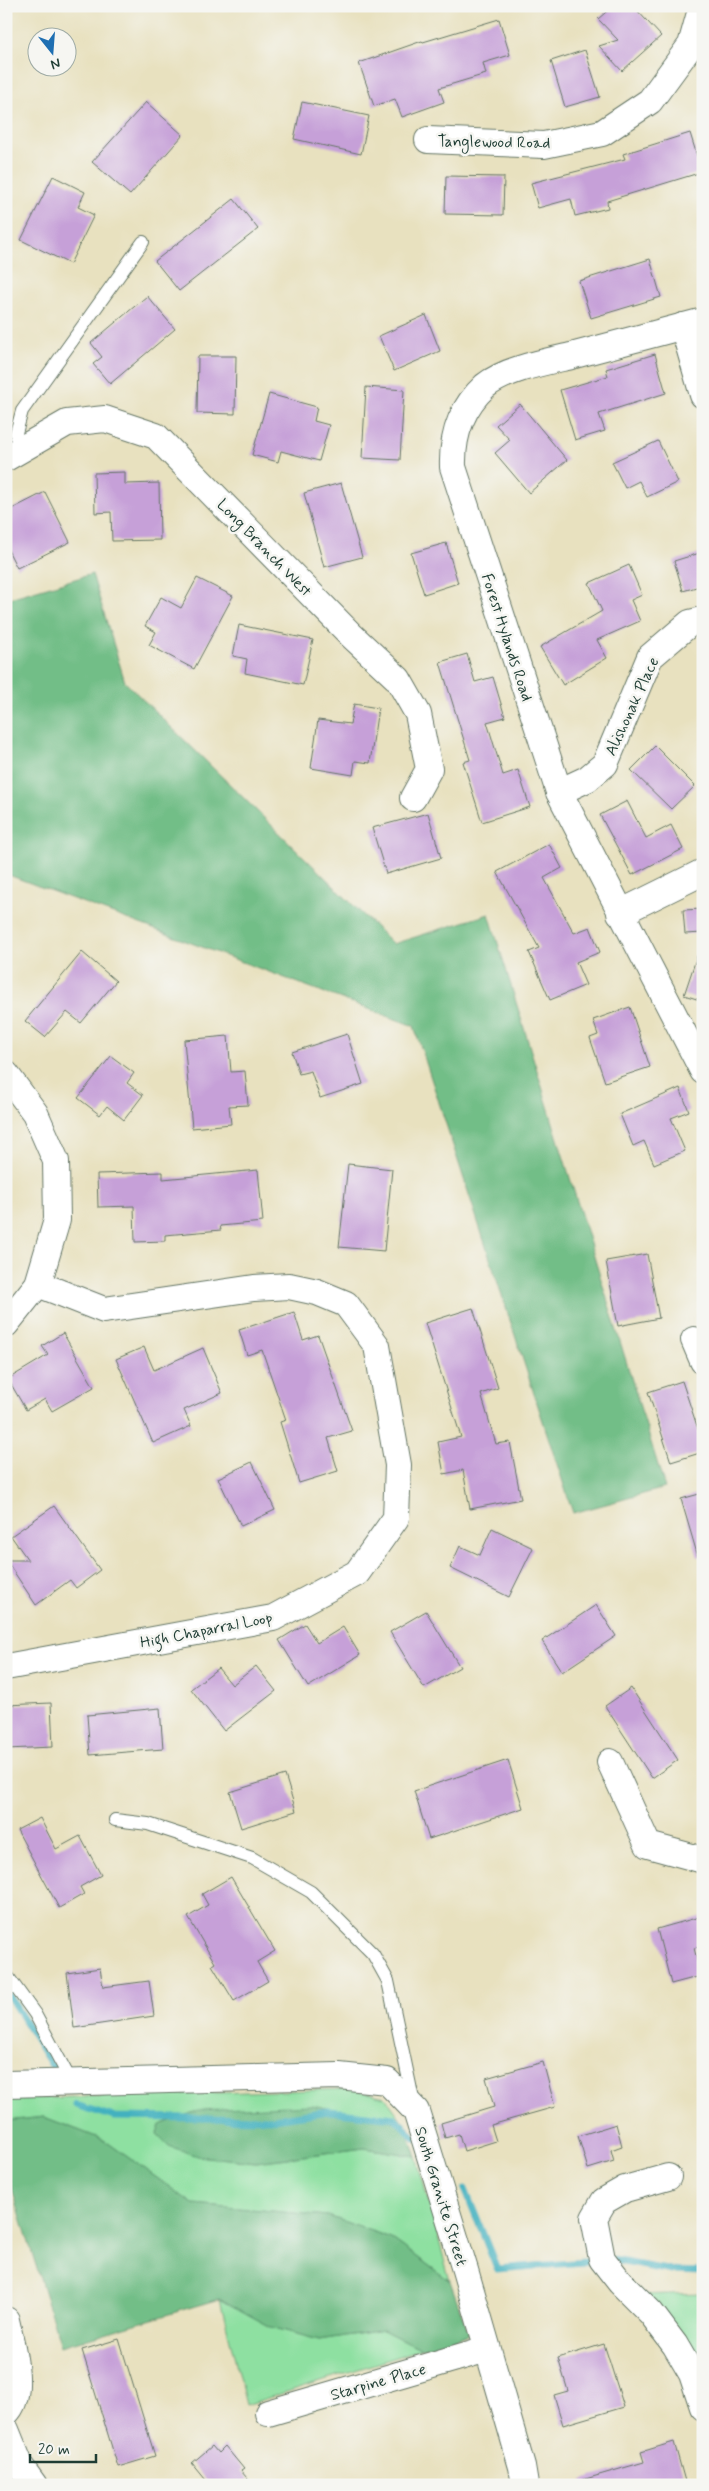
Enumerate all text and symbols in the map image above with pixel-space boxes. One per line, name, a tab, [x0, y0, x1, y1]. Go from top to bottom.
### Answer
north arrow	[28, 28, 78, 78]
text: N	[48, 54, 63, 73]
street label: Tanglewood Road	[437, 131, 551, 155]
street label: Long Branch West	[211, 495, 316, 602]
street label: Forest Hylands Road	[476, 571, 537, 704]
street label: Alishonak Place	[600, 654, 664, 759]
street label: High Chaparral Loop	[138, 1607, 274, 1655]
street label: South Granite Street	[409, 2124, 472, 2269]
street label: Starpine Place	[328, 2359, 429, 2406]
scale bar	[30, 2431, 96, 2463]
text: 20 m	[38, 2440, 70, 2460]

